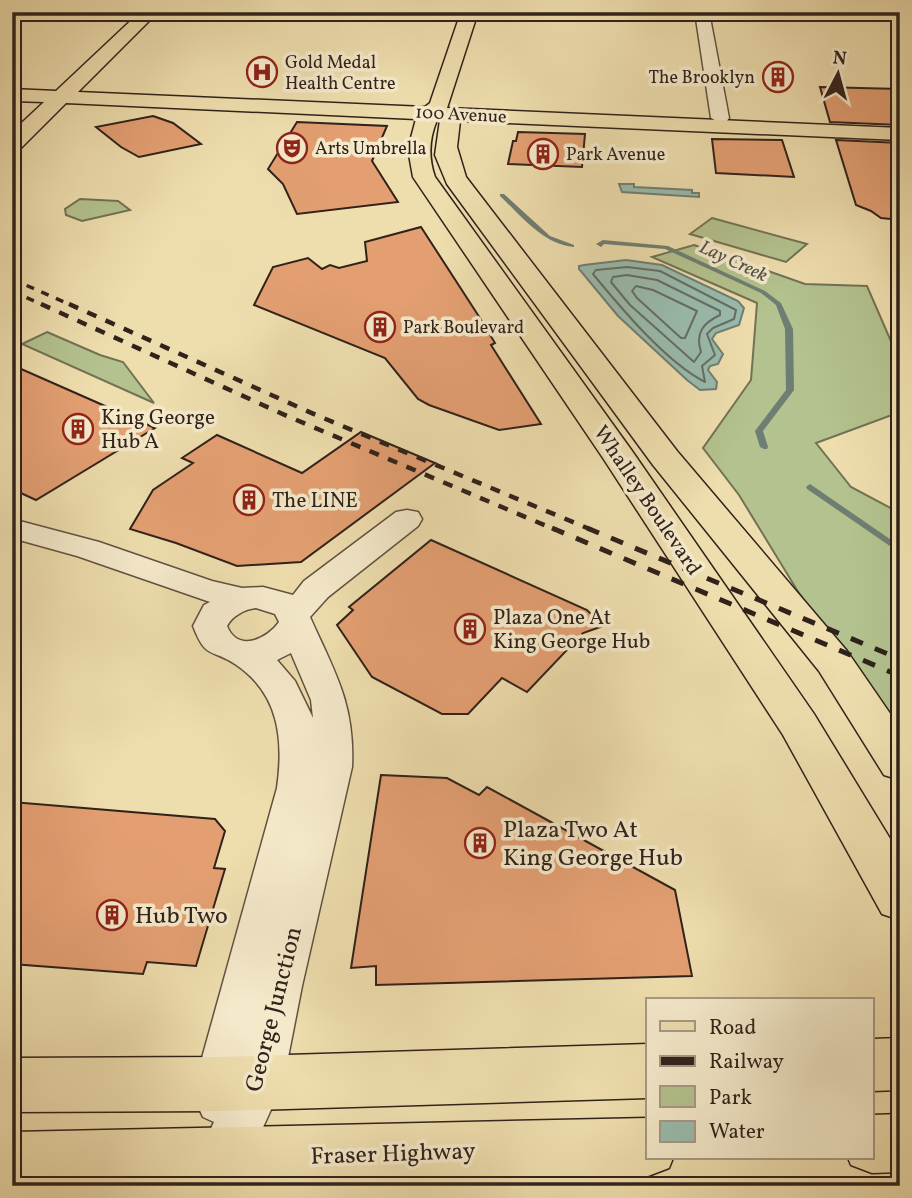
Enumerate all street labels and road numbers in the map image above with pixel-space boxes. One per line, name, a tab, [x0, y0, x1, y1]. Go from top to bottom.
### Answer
street label: 100 Avenue	[415, 101, 507, 130]
street label: Whalley Boulevard	[586, 420, 708, 582]
street label: George Junction	[238, 923, 312, 1096]
street label: Fraser Highway	[310, 1135, 476, 1175]

